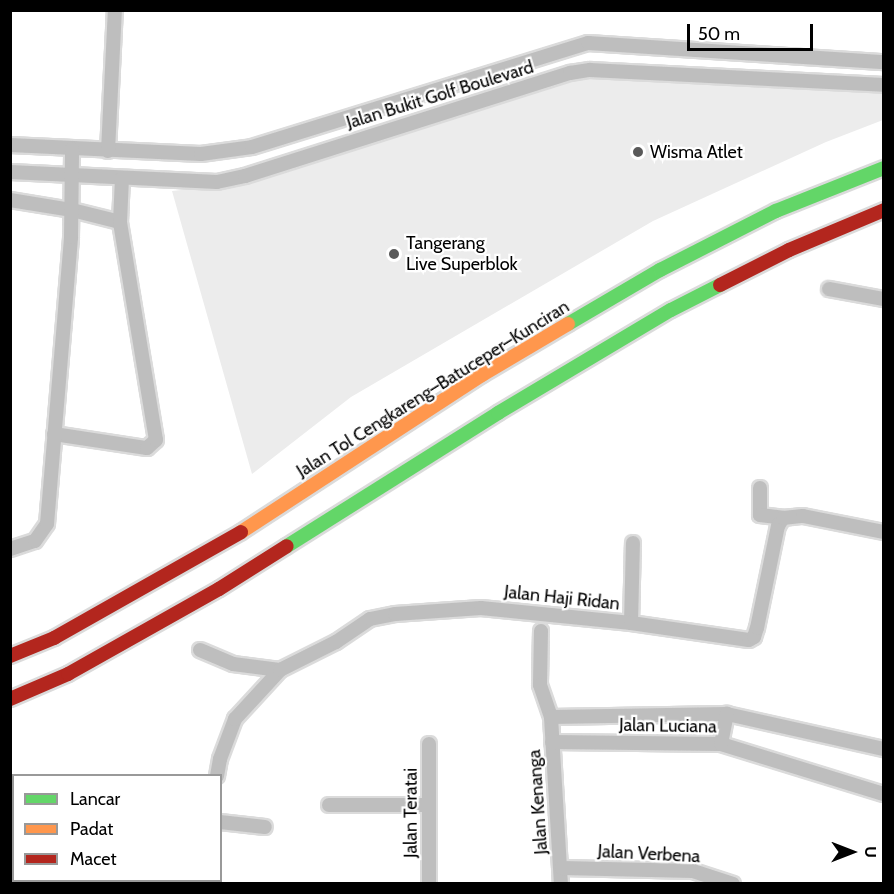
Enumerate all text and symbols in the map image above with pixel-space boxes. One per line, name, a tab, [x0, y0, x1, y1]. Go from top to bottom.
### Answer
scale bar	[690, 12, 816, 50]
text: 50 m	[698, 23, 740, 45]
street label: Jalan Bukit Golf Boulevard	[344, 56, 536, 134]
place label: Wisma Atlet	[650, 141, 743, 163]
marker: Wisma Atlet	[631, 145, 645, 159]
place label: Tangerang Live Superblok	[406, 233, 518, 276]
marker: Tangerang Live Superblok	[387, 247, 401, 261]
street label: Jalan Tol Cengkareng–Batuceper–Kunciran	[293, 296, 573, 482]
street label: Jalan Haji Ridan	[503, 581, 621, 615]
street label: Jalan Luciana	[619, 714, 717, 738]
street label: Jalan Kenanga	[524, 749, 552, 855]
street label: Jalan Teratai	[400, 768, 422, 858]
legend	[12, 774, 222, 882]
text: Lancar	[70, 788, 120, 810]
text: Padat	[70, 818, 113, 840]
north arrow	[822, 822, 882, 882]
street label: Jalan Verbena	[597, 841, 701, 867]
text: U	[861, 846, 880, 858]
text: Macet	[70, 848, 116, 870]

